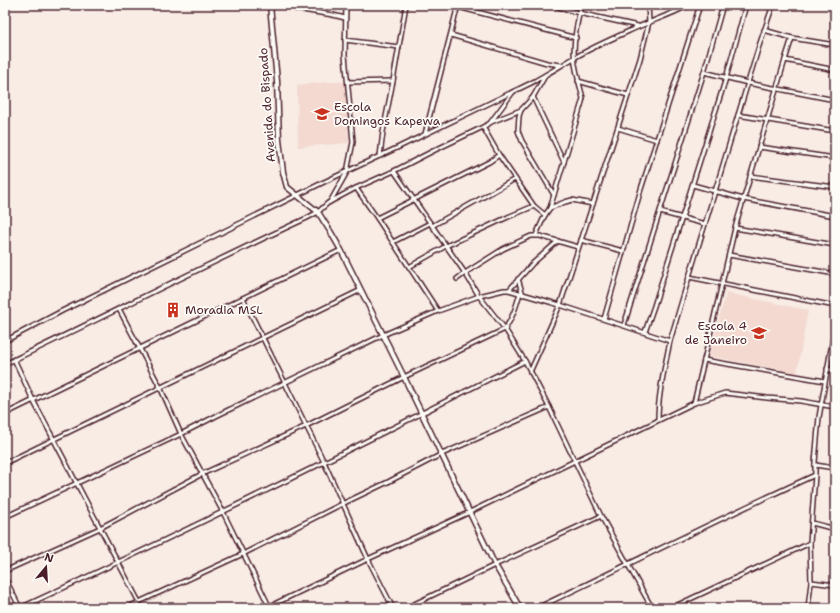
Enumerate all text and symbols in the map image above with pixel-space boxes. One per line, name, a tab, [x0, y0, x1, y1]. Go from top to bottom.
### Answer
street label: Avenida do Bispado	[255, 47, 279, 163]
place label: Escola Domingos Kapewa	[334, 99, 441, 129]
school or university icon: Escola Domingos Kapewa	[313, 105, 331, 123]
building icon: Moradia MSL	[164, 301, 182, 319]
place label: Moradia MSL	[185, 302, 263, 318]
place label: Escola 4 de Janeiro	[685, 318, 747, 348]
school or university icon: Escola 4 de Janeiro	[750, 324, 768, 342]
north arrow	[26, 547, 66, 587]
text: N	[42, 549, 56, 567]

